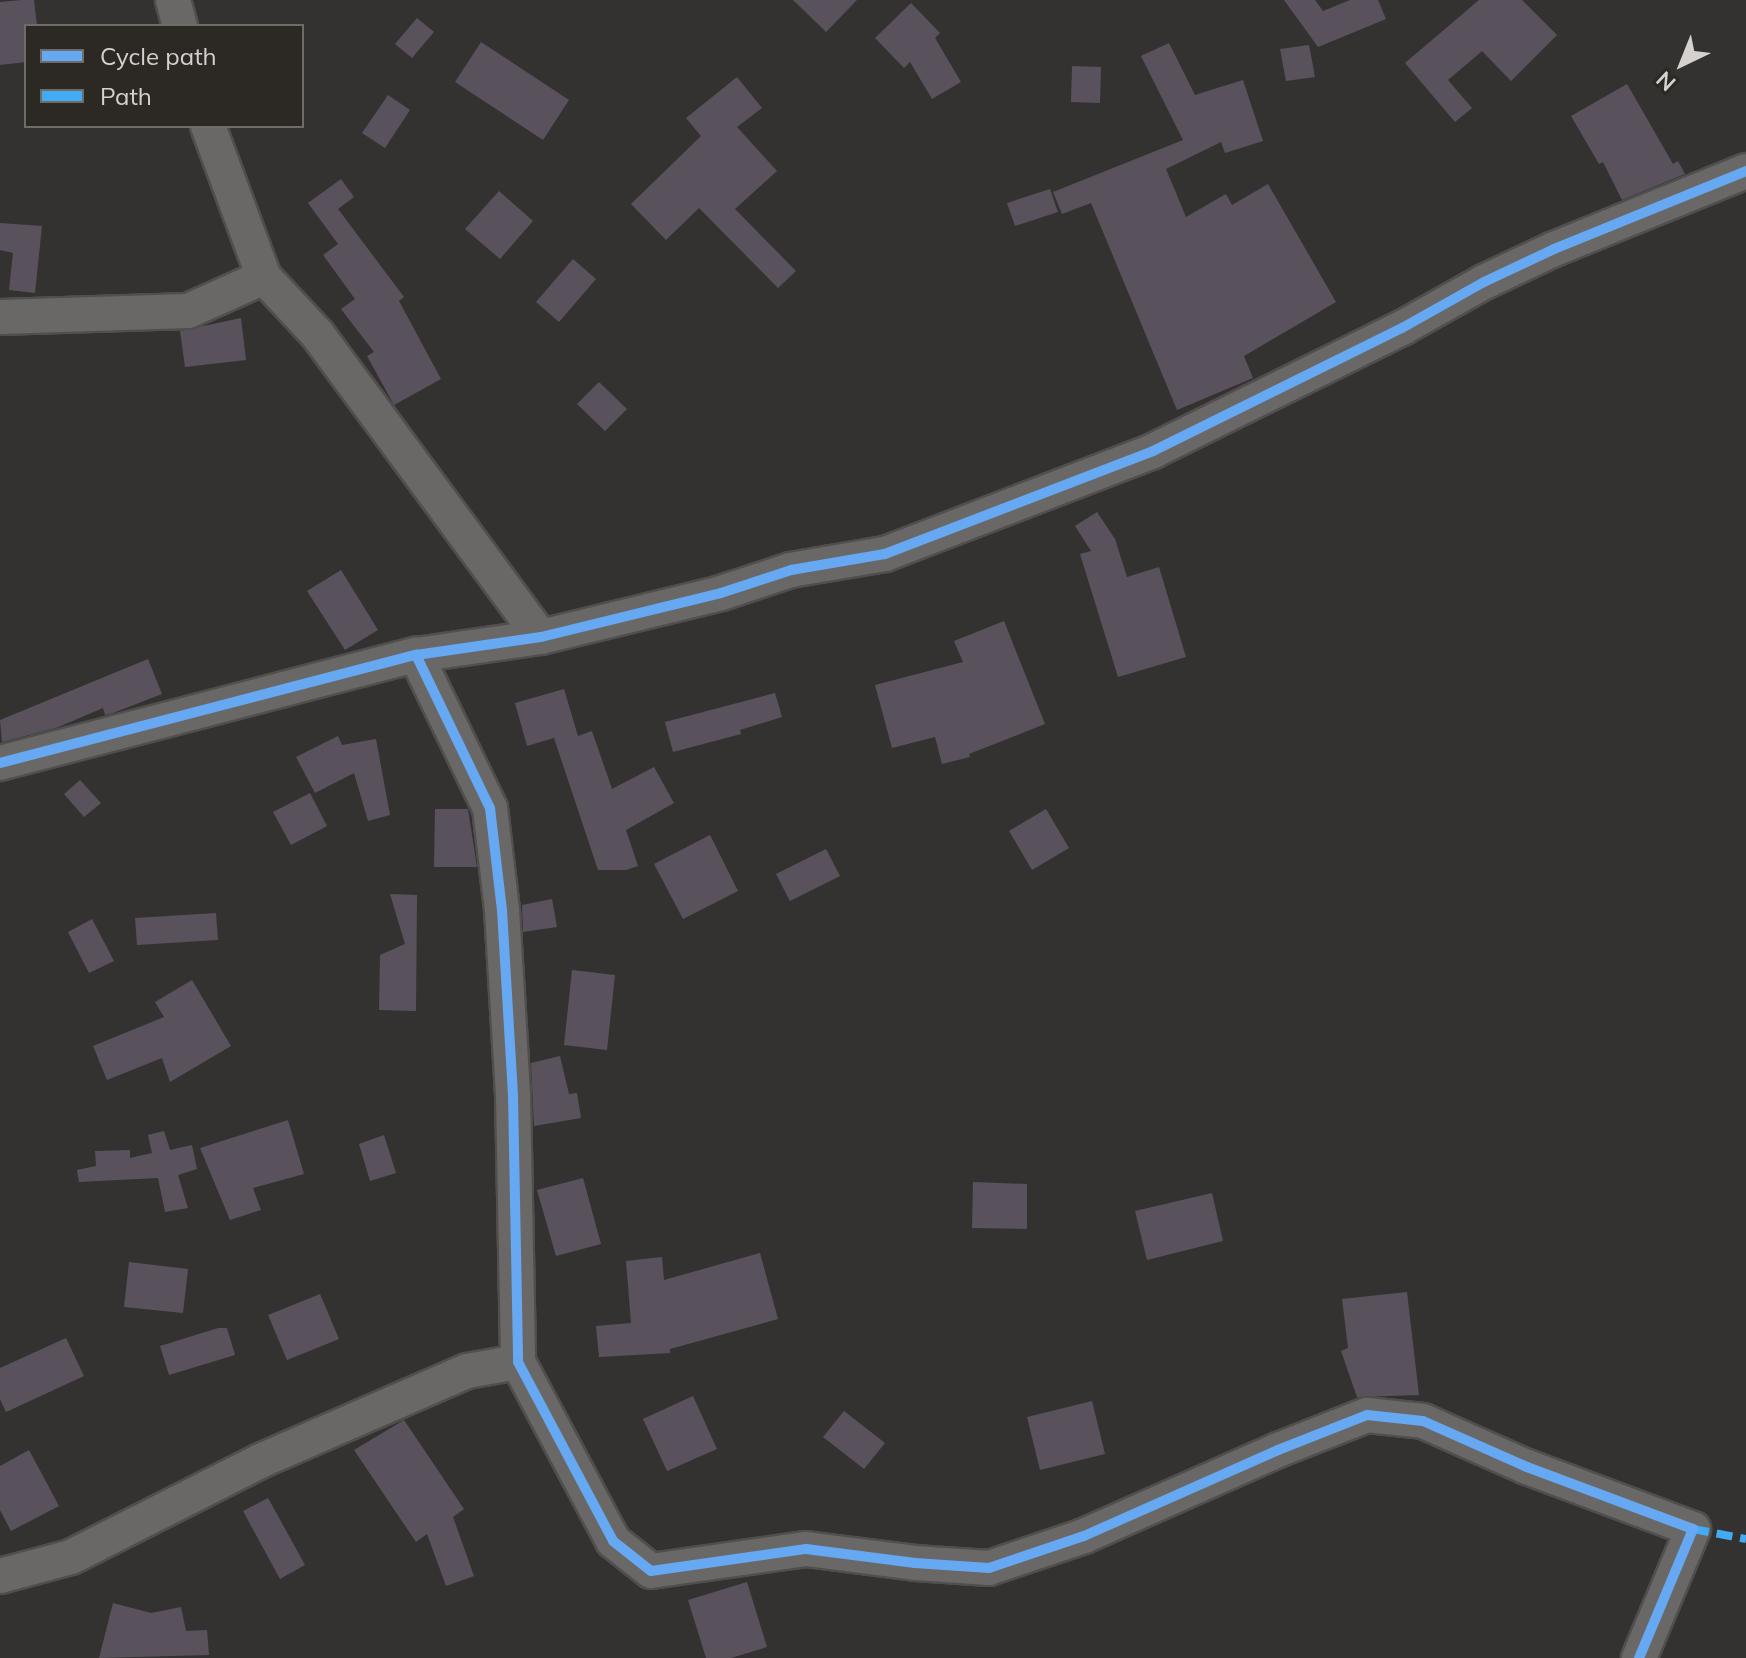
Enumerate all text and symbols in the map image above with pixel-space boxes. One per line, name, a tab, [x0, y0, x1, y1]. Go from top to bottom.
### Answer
legend	[24, 24, 304, 128]
north arrow	[1642, 24, 1722, 104]
text: Cycle path	[100, 41, 217, 71]
text: N	[1650, 66, 1681, 97]
text: Path	[100, 81, 152, 111]

